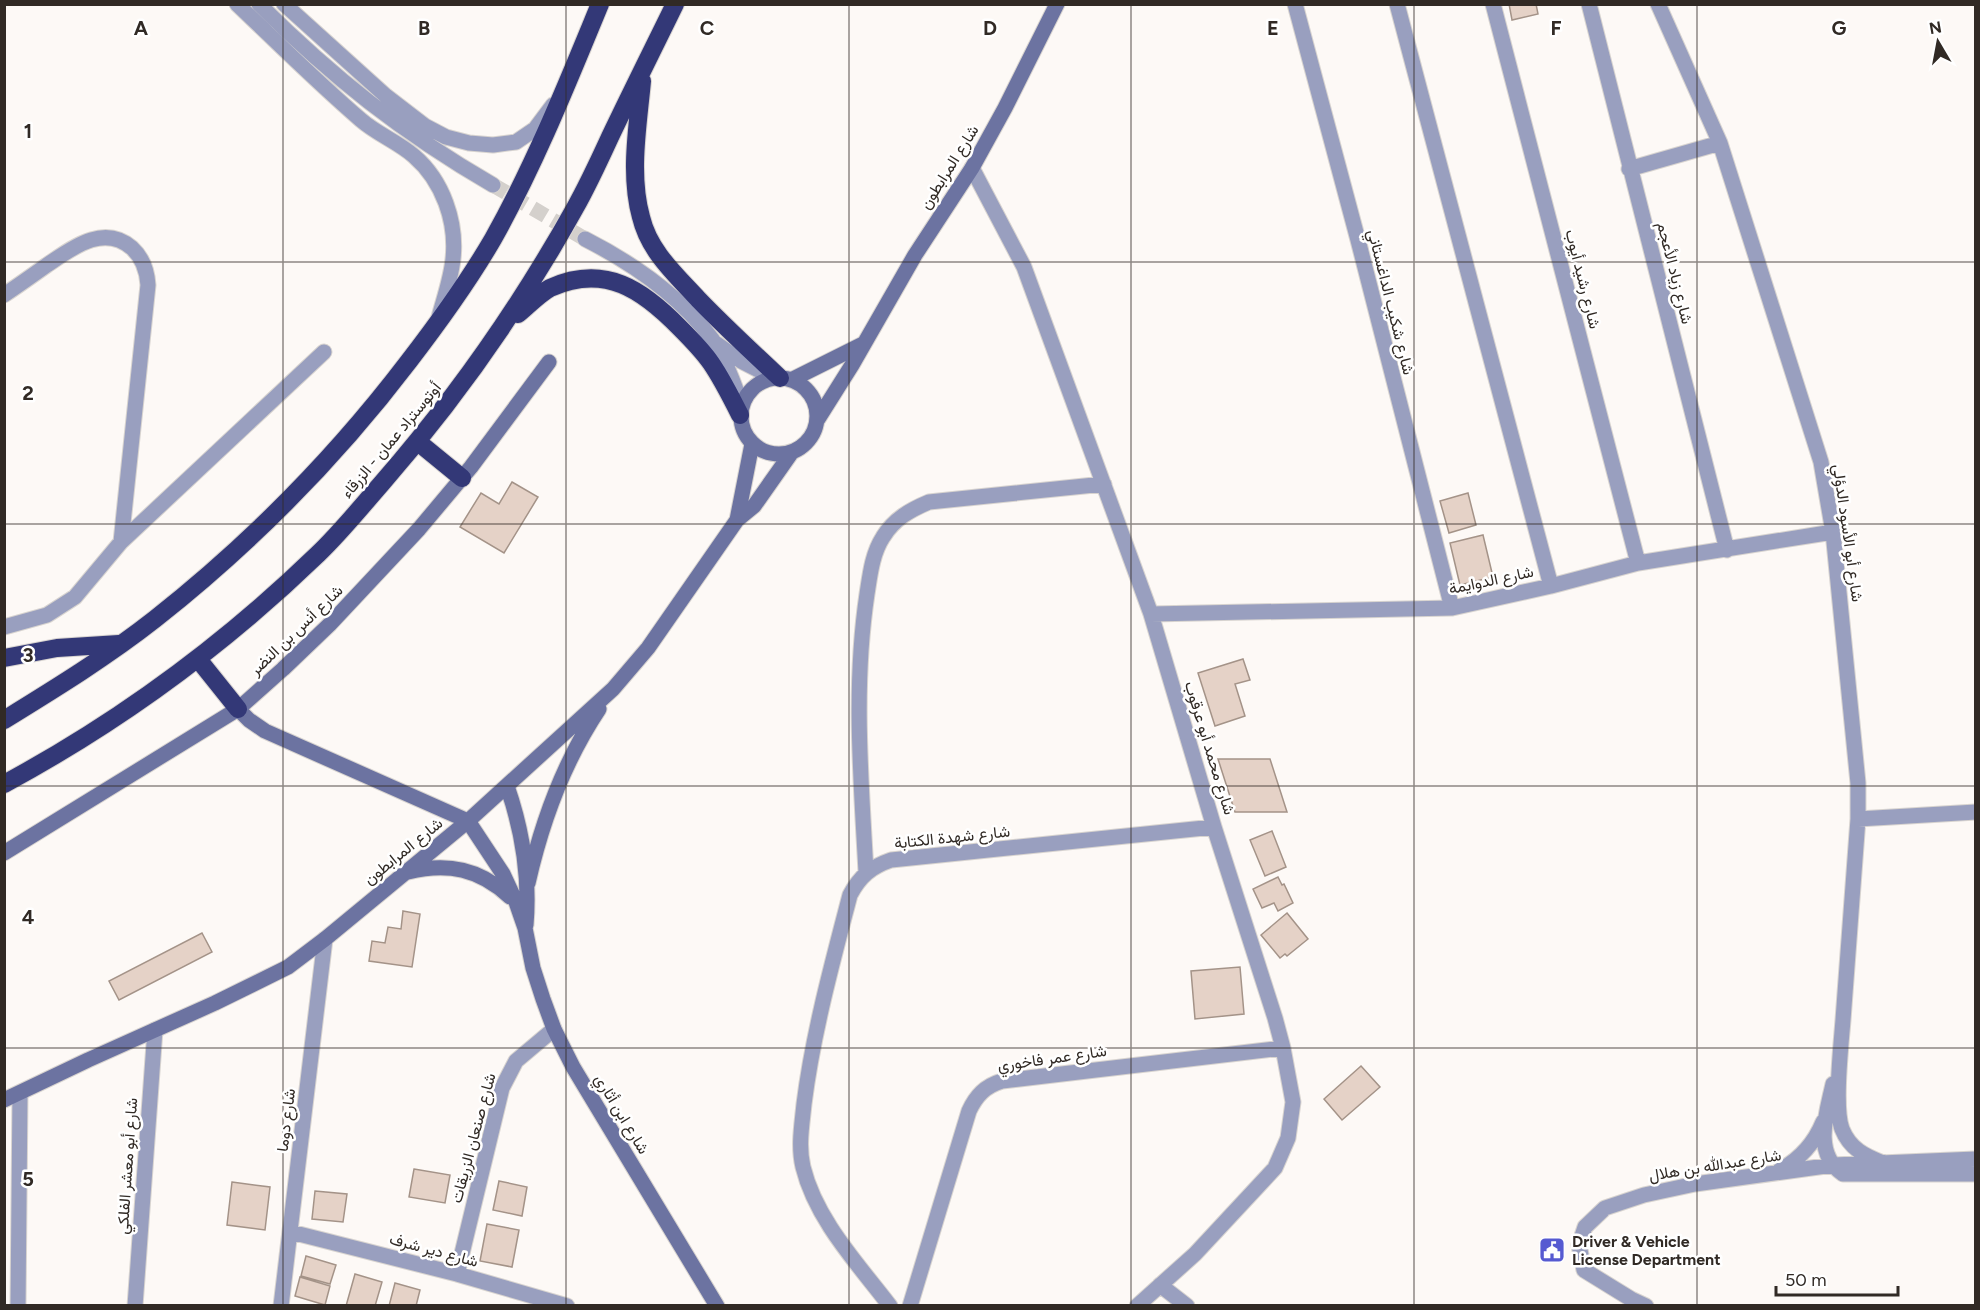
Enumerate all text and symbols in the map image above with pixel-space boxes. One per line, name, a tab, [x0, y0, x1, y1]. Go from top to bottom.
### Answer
north arrow	[1908, 12, 1968, 72]
text: A	[134, 16, 149, 40]
text: B	[418, 16, 430, 40]
text: C	[700, 16, 714, 40]
text: D	[983, 16, 997, 40]
text: E	[1267, 16, 1279, 40]
text: F	[1550, 16, 1562, 40]
text: G	[1832, 16, 1847, 40]
text: N	[1928, 17, 1943, 38]
text: 1	[24, 119, 32, 143]
street label: شارع المرابطون	[916, 121, 984, 214]
street label: شارع زياد الأعجم	[1651, 220, 1697, 327]
street label: شارع شكيب الداغستاني	[1360, 227, 1418, 378]
street label: شارع رشيد أيوب	[1560, 227, 1605, 331]
street label: أوتوستراد عمان - الزرقاء	[337, 378, 446, 502]
text: 2	[22, 381, 34, 405]
street label: شارع أبو الأسود الدؤلي	[1825, 463, 1867, 604]
street label: شارع الدوايمة	[1447, 562, 1536, 600]
street label: شارع أنس بن النضر	[245, 581, 348, 681]
text: 3	[22, 643, 34, 667]
street label: شارع محمد أبو عرقوب	[1179, 679, 1239, 818]
street label: شارع المرابطون	[360, 813, 447, 890]
street label: شارع شهدة الكتابة	[893, 821, 1011, 855]
text: 4	[22, 905, 35, 929]
street label: شارع عمر فاخوري	[996, 1041, 1108, 1079]
street label: شارع صنعان الزريقات	[446, 1071, 501, 1206]
street label: شارع ابن أثاري	[587, 1071, 653, 1160]
street label: شارع دوما	[273, 1087, 301, 1153]
street label: شارع أبو معشر الفلكي	[113, 1097, 145, 1235]
street label: شارع عبدالله بن هلال	[1647, 1145, 1783, 1187]
text: 5	[22, 1167, 34, 1191]
street label: شارع دير شرف	[387, 1229, 480, 1273]
place label: Driver & Vehicle License Department	[1572, 1232, 1721, 1269]
public building icon: Driver & Vehicle License Department	[1537, 1235, 1567, 1265]
scale bar	[1776, 1259, 1898, 1297]
text: 50 m	[1785, 1269, 1827, 1291]

